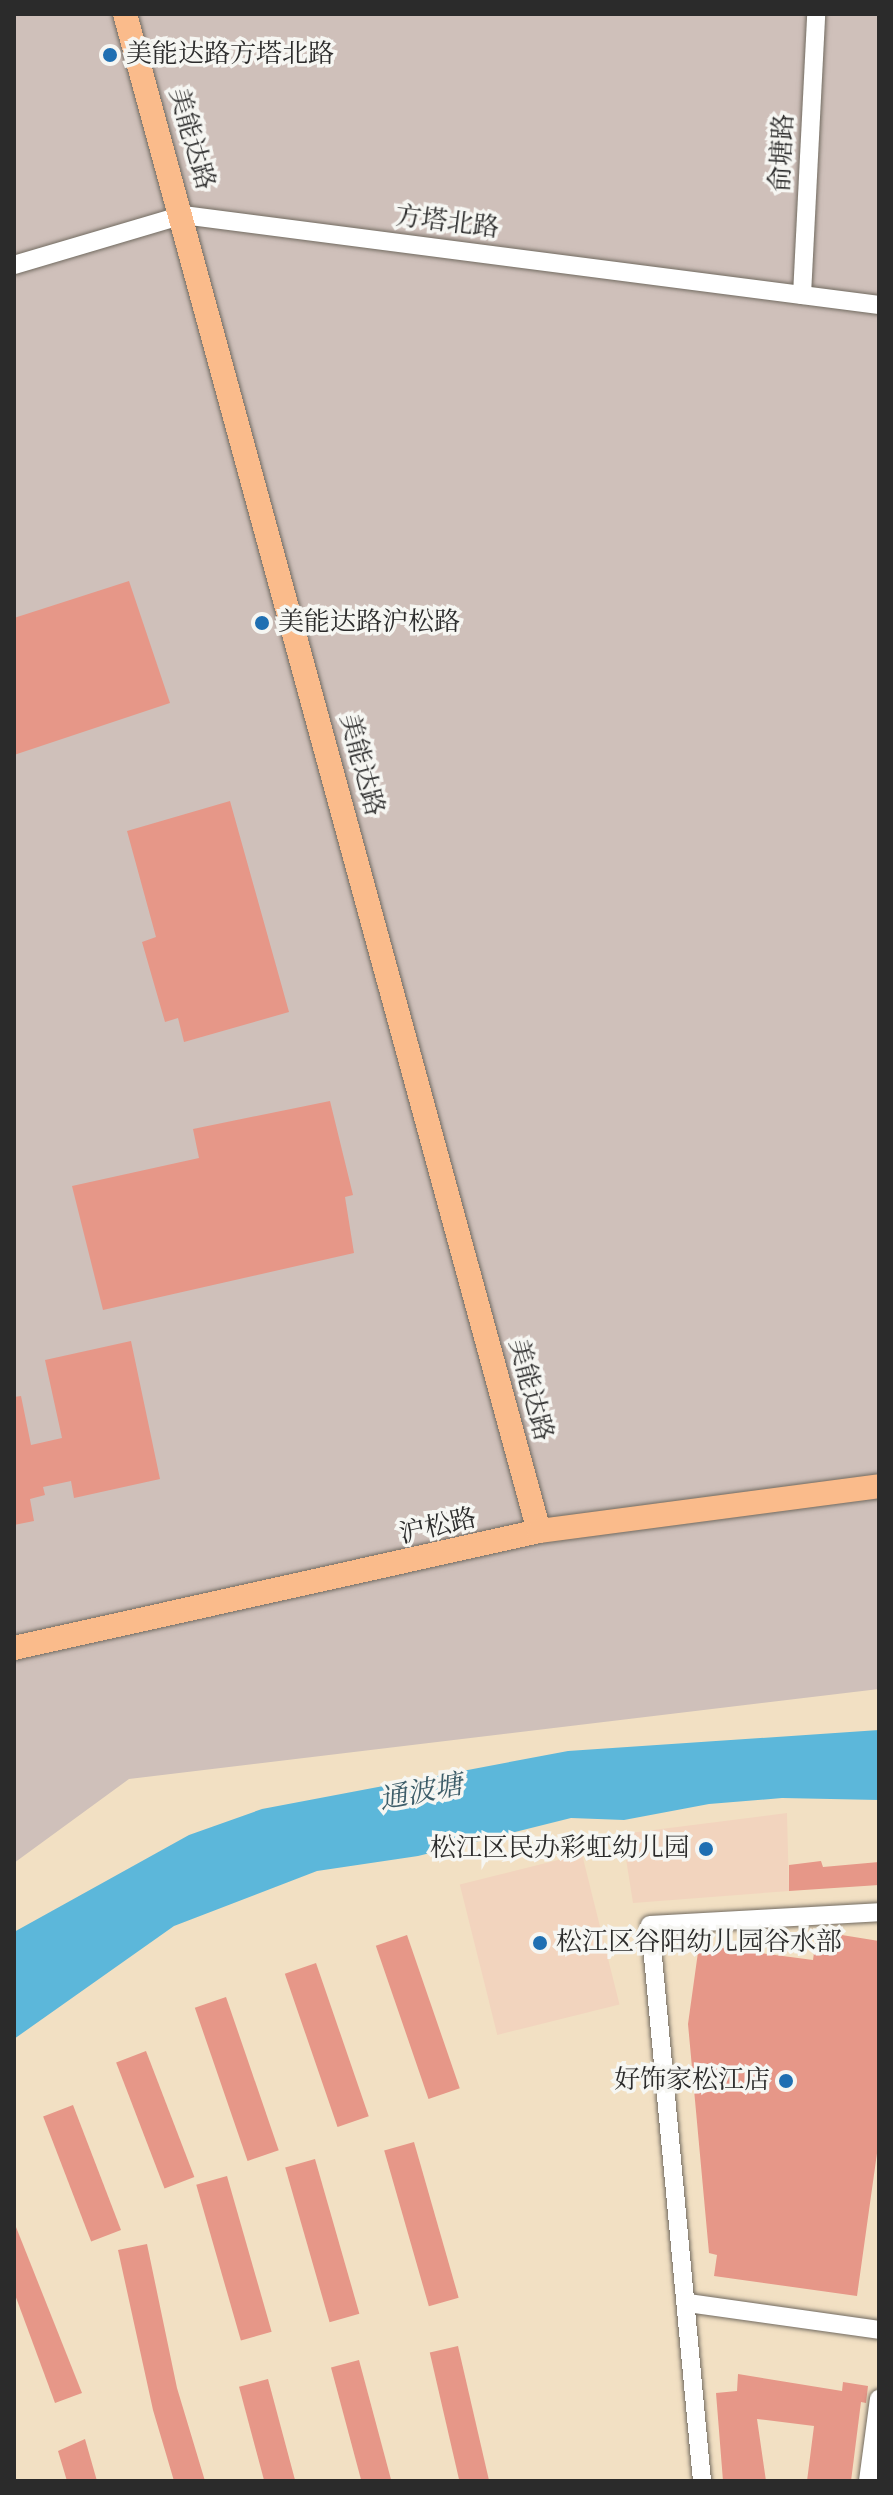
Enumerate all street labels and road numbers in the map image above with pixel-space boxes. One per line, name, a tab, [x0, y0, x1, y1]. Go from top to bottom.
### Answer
street label: 美能达路	[162, 85, 220, 193]
street label: 俞塘路	[765, 113, 801, 193]
street label: 方塔北路	[393, 201, 501, 245]
street label: 美能达路	[332, 711, 390, 819]
street label: 美能达路	[501, 1336, 559, 1444]
street label: 沪松路	[396, 1503, 480, 1551]

